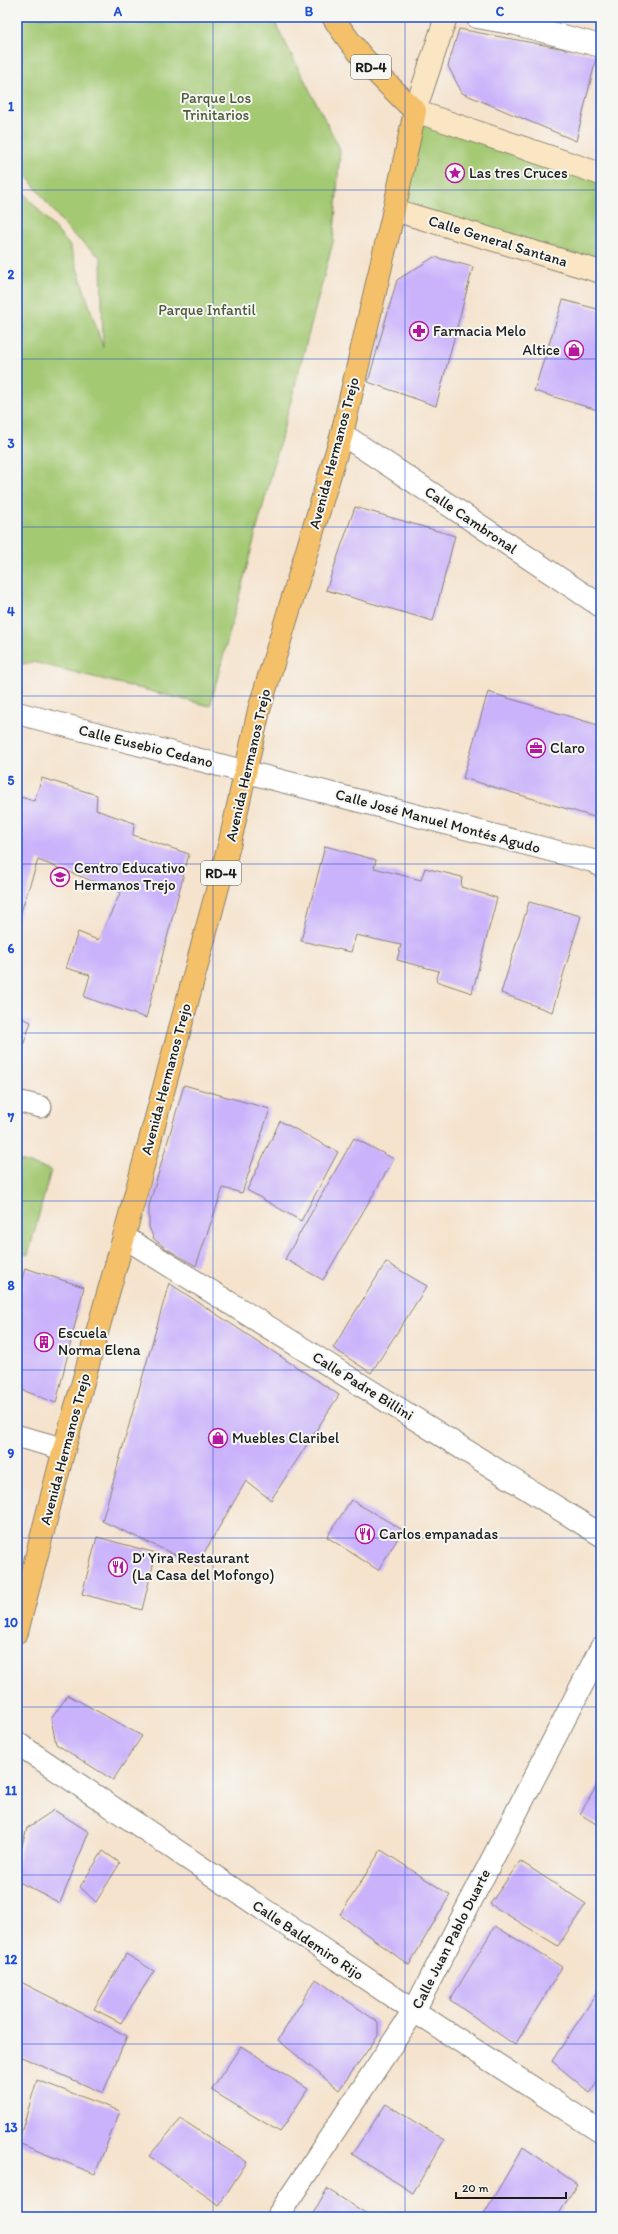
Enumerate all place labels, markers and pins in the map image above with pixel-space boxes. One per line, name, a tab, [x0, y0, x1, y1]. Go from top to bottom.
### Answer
place icon: Las tres Cruces	[444, 162, 466, 184]
place label: Las tres Cruces	[469, 164, 568, 182]
pharmacy icon: Farmacia Melo	[408, 320, 430, 342]
place label: Farmacia Melo	[433, 322, 526, 340]
shop icon: Altice	[563, 339, 585, 361]
place label: Altice	[523, 341, 560, 359]
office icon: Claro	[525, 737, 547, 759]
place label: Claro	[550, 739, 585, 757]
place label: Centro Educativo Hermanos Trejo	[74, 859, 185, 894]
school or university icon: Centro Educativo Hermanos Trejo	[49, 866, 71, 888]
place label: Escuela Norma Elena	[58, 1324, 141, 1359]
building icon: Escuela Norma Elena	[33, 1331, 55, 1353]
shop icon: Muebles Claribel	[207, 1427, 229, 1449]
place label: Muebles Claribel	[232, 1429, 340, 1447]
restaurant icon: Carlos empanadas	[354, 1523, 376, 1545]
place label: Carlos empanadas	[379, 1525, 498, 1543]
place label: D' Yira Restaurant (La Casa del Mofongo)	[132, 1549, 274, 1584]
restaurant icon: D' Yira Restaurant (La Casa del Mofongo)	[107, 1556, 129, 1578]

